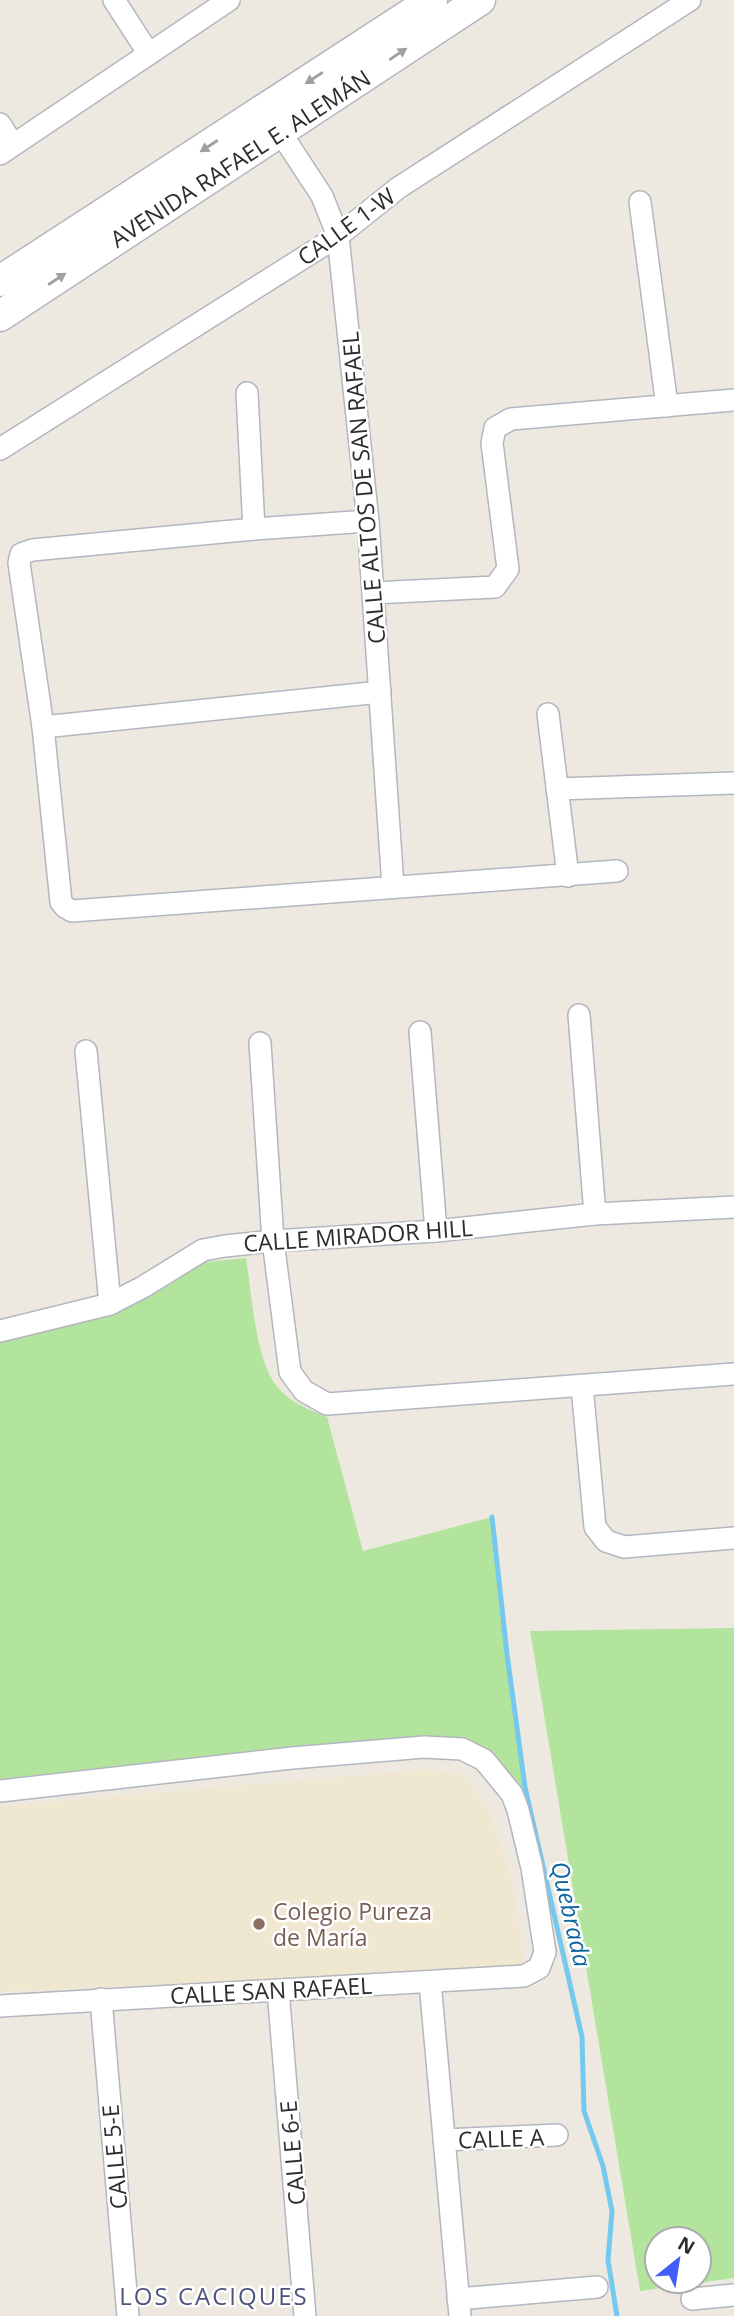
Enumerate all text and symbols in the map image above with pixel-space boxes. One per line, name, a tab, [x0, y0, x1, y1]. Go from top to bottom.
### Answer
one-way arrow	[389, 48, 408, 61]
street label: AVENIDA RAFAEL E. ALEMÁN	[104, 62, 376, 254]
one-way arrow	[304, 71, 323, 84]
one-way arrow	[199, 140, 219, 153]
street label: CALLE 1-W	[291, 180, 401, 272]
one-way arrow	[47, 272, 67, 285]
street label: CALLE ALTOS DE SAN RAFAEL	[333, 331, 393, 645]
street label: CALLE MIRADOR HILL	[242, 1211, 474, 1259]
water label: Quebrada	[544, 1858, 600, 1970]
place label: Colegio Pureza de María	[273, 1895, 432, 1953]
marker: Colegio Pureza de María	[251, 1916, 267, 1932]
street label: CALLE SAN RAFAEL	[169, 1969, 373, 2011]
street label: CALLE 6-E	[271, 2099, 313, 2207]
street label: CALLE 5-E	[93, 2103, 135, 2211]
street label: CALLE A	[457, 2120, 545, 2155]
north arrow	[643, 2225, 713, 2295]
text: N	[673, 2230, 700, 2260]
district label: LOS CACIQUES	[119, 2279, 309, 2312]

